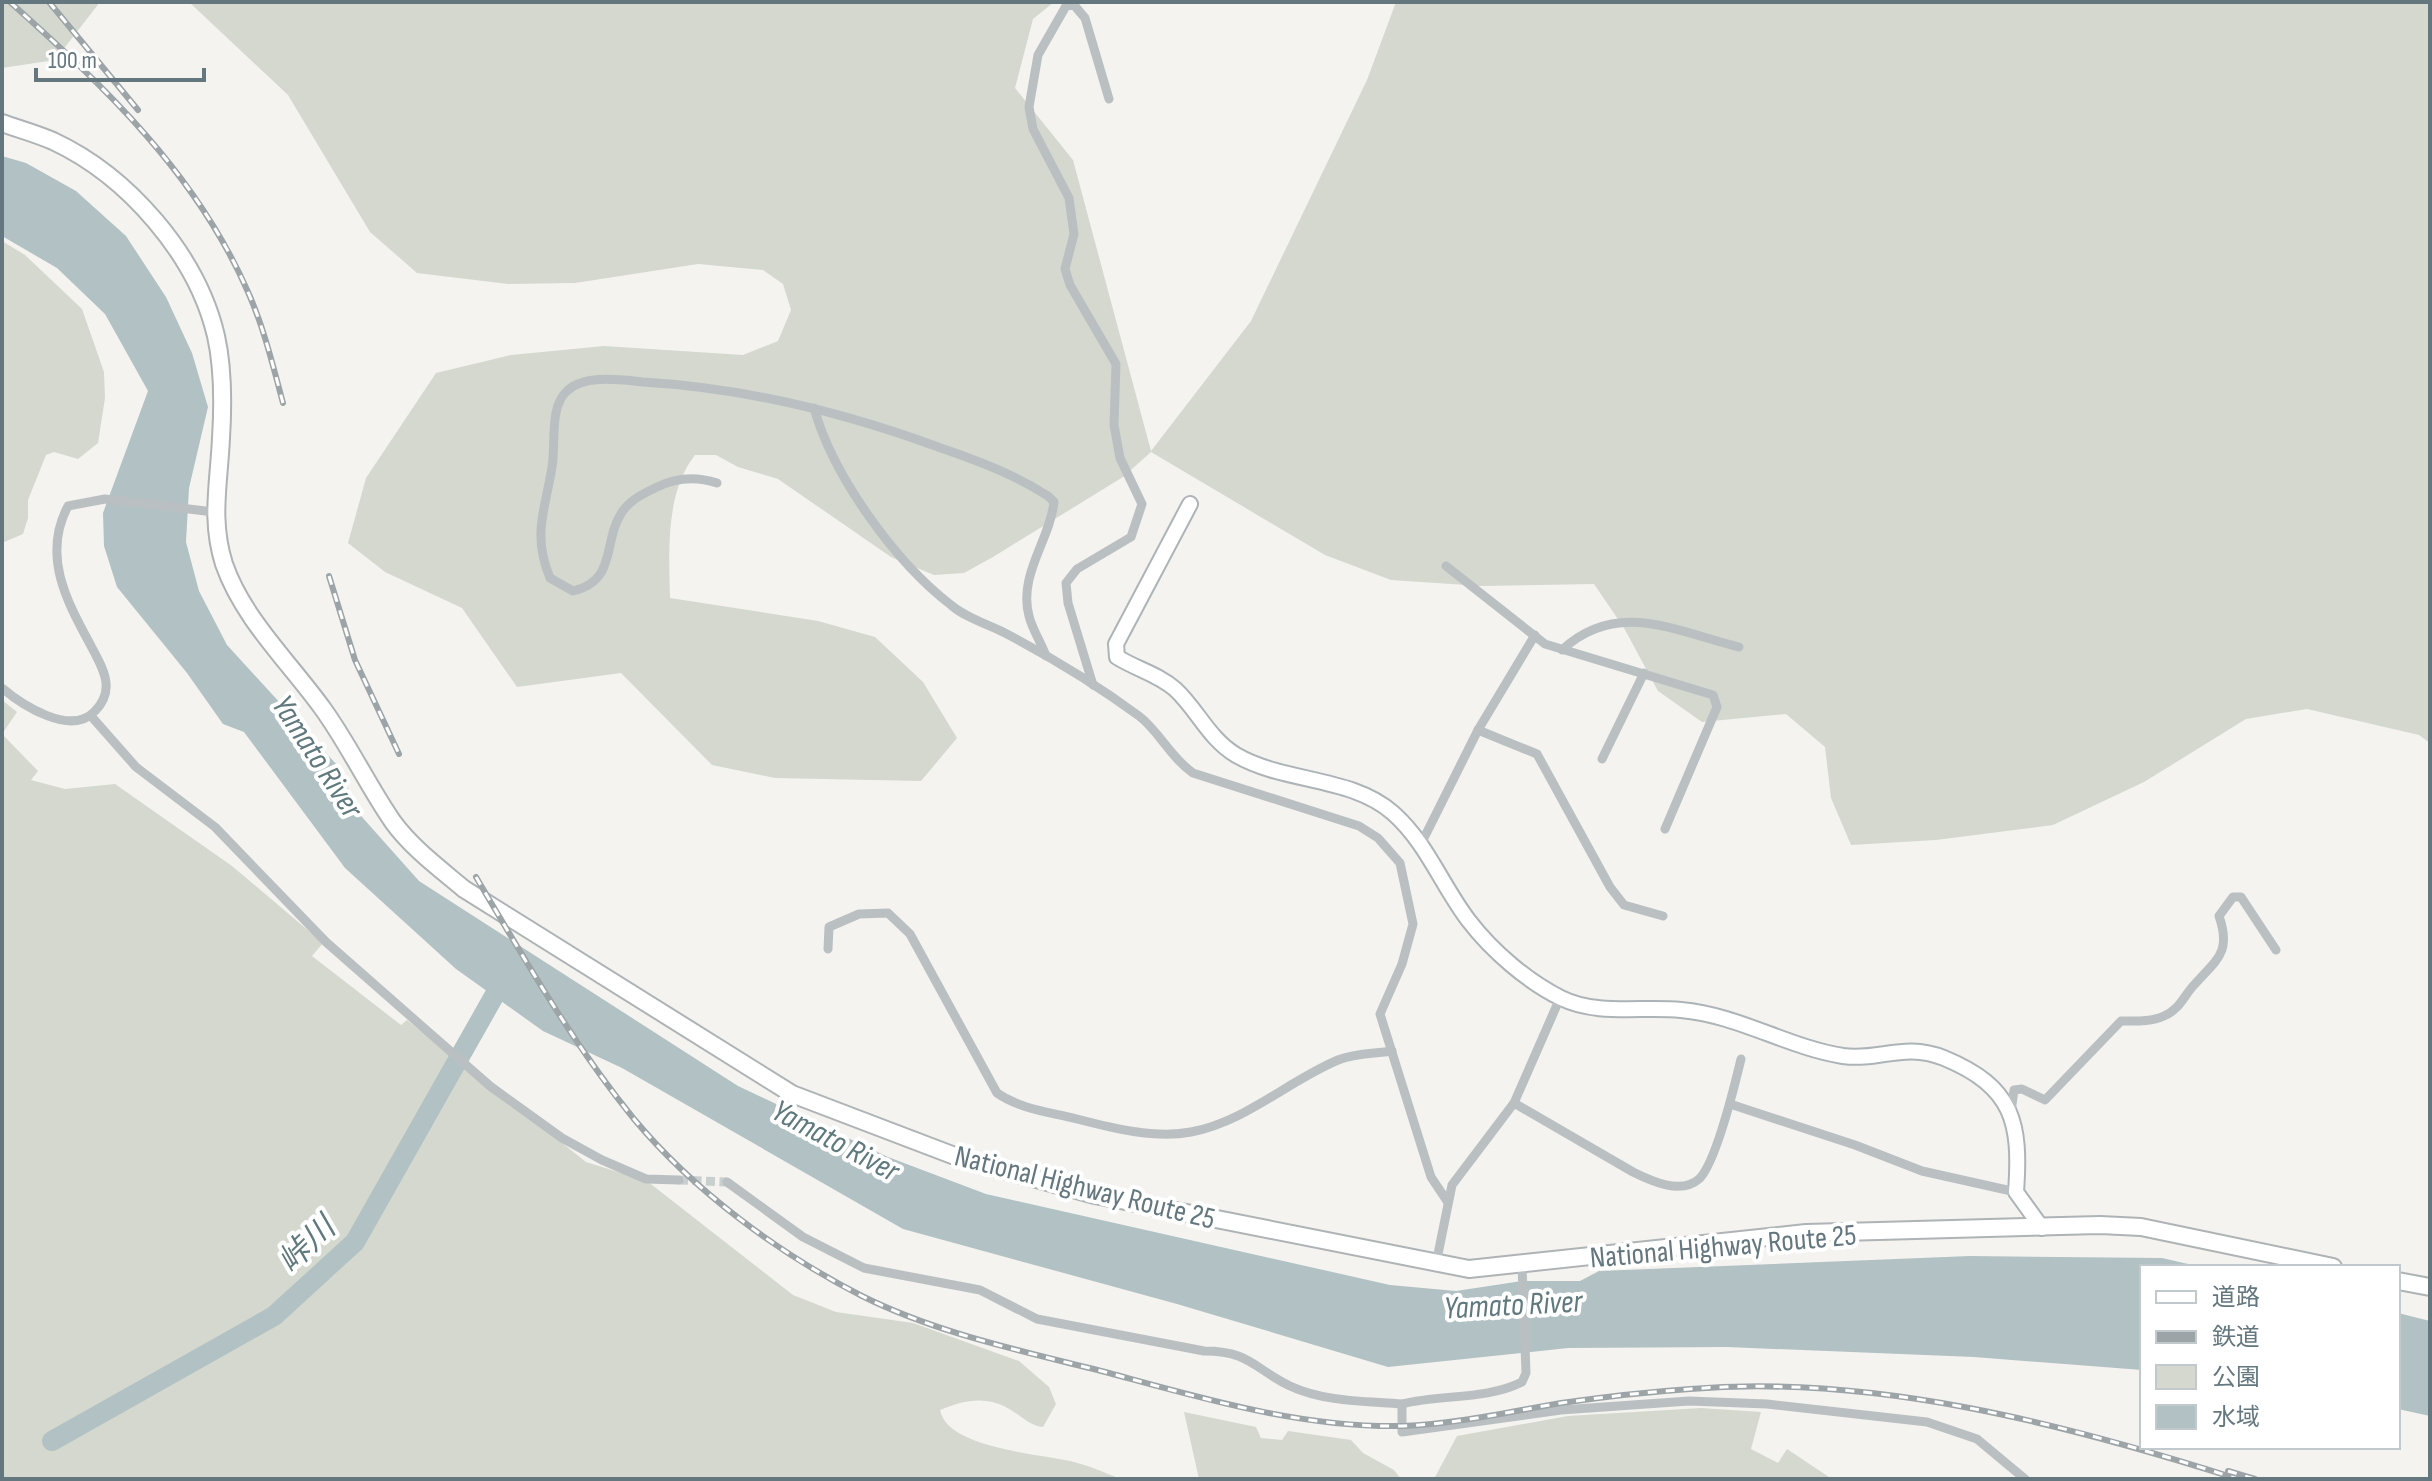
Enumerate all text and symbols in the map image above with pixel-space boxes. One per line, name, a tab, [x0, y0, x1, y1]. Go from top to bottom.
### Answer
scale bar	[36, 32, 204, 82]
text: 100 m	[48, 46, 97, 75]
water label: Yamato River	[263, 688, 371, 826]
water label: Yamato River	[765, 1092, 906, 1192]
street label: National Highway Route 25	[951, 1138, 1219, 1238]
water label: 峠川	[270, 1207, 346, 1281]
street label: National Highway Route 25	[1588, 1217, 1858, 1277]
legend	[2140, 1265, 2400, 1449]
water label: Yamato River	[1443, 1282, 1584, 1329]
text: 道路	[2212, 1283, 2260, 1312]
text: 鉄道	[2212, 1323, 2260, 1352]
text: 公園	[2212, 1363, 2260, 1392]
text: 水域	[2212, 1403, 2260, 1432]

